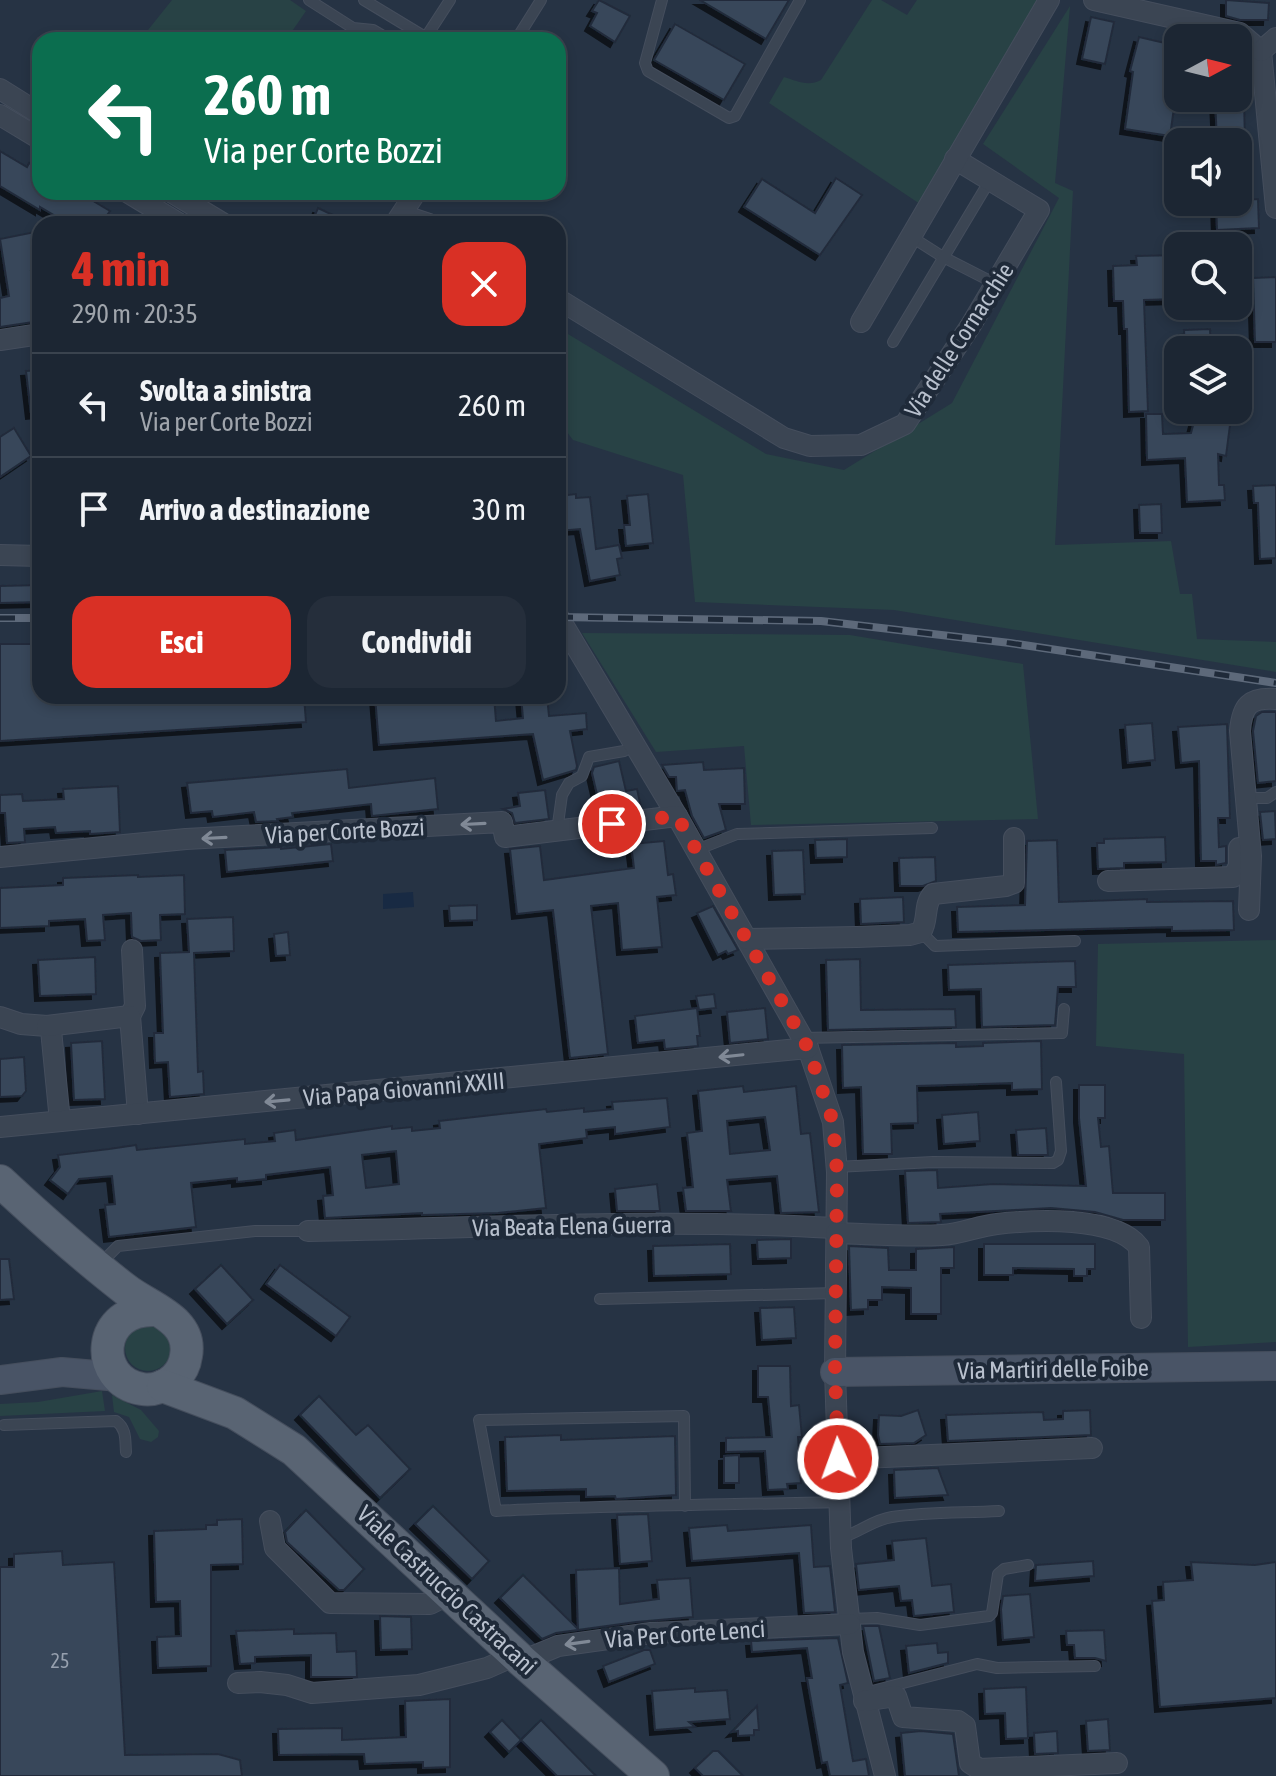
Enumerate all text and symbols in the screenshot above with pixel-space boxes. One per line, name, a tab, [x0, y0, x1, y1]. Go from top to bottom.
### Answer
north arrow	[1164, 24, 1252, 112]
map controls	[1164, 24, 1252, 424]
text: 260 m	[204, 63, 331, 127]
icon: left	[72, 64, 176, 168]
button: sound	[1164, 128, 1252, 216]
text: Via per Corte Bozzi	[204, 129, 443, 171]
button: search	[1164, 232, 1252, 320]
text: 4 min	[72, 241, 170, 296]
button: close	[442, 242, 526, 326]
street label: Via delle Cornacchie	[899, 258, 1019, 422]
text: 290 m · 20:35	[72, 299, 198, 329]
button: layers	[1164, 336, 1252, 424]
text: Svolta a sinistra	[140, 373, 312, 407]
icon: left	[72, 383, 116, 427]
text: 260 m	[458, 388, 526, 422]
text: Via per Corte Bozzi	[140, 407, 313, 437]
icon: arrive	[72, 487, 116, 531]
text: Arrivo a destinazione	[140, 492, 370, 526]
text: 30 m	[472, 492, 526, 526]
button: Esci	[72, 596, 291, 688]
button: Condividi	[307, 596, 526, 688]
pin	[578, 790, 646, 858]
icon: arrive	[590, 802, 634, 846]
street label: Via per Corte Bozzi	[265, 813, 425, 849]
one-way arrow	[460, 816, 487, 831]
one-way arrow	[201, 831, 228, 846]
one-way arrow	[718, 1049, 745, 1064]
street label: Via Papa Giovanni XXIII	[302, 1067, 506, 1111]
one-way arrow	[264, 1094, 291, 1109]
street label: Via Beata Elena Guerra	[472, 1211, 672, 1241]
street label: Via Martiri delle Foibe	[957, 1354, 1149, 1384]
position arrow	[796, 1417, 880, 1501]
street label: Viale Castruccio Castracani	[352, 1500, 542, 1680]
street label: Via Per Corte Lenci	[604, 1615, 766, 1653]
one-way arrow	[565, 1636, 590, 1651]
house number: 25	[51, 1649, 69, 1672]

